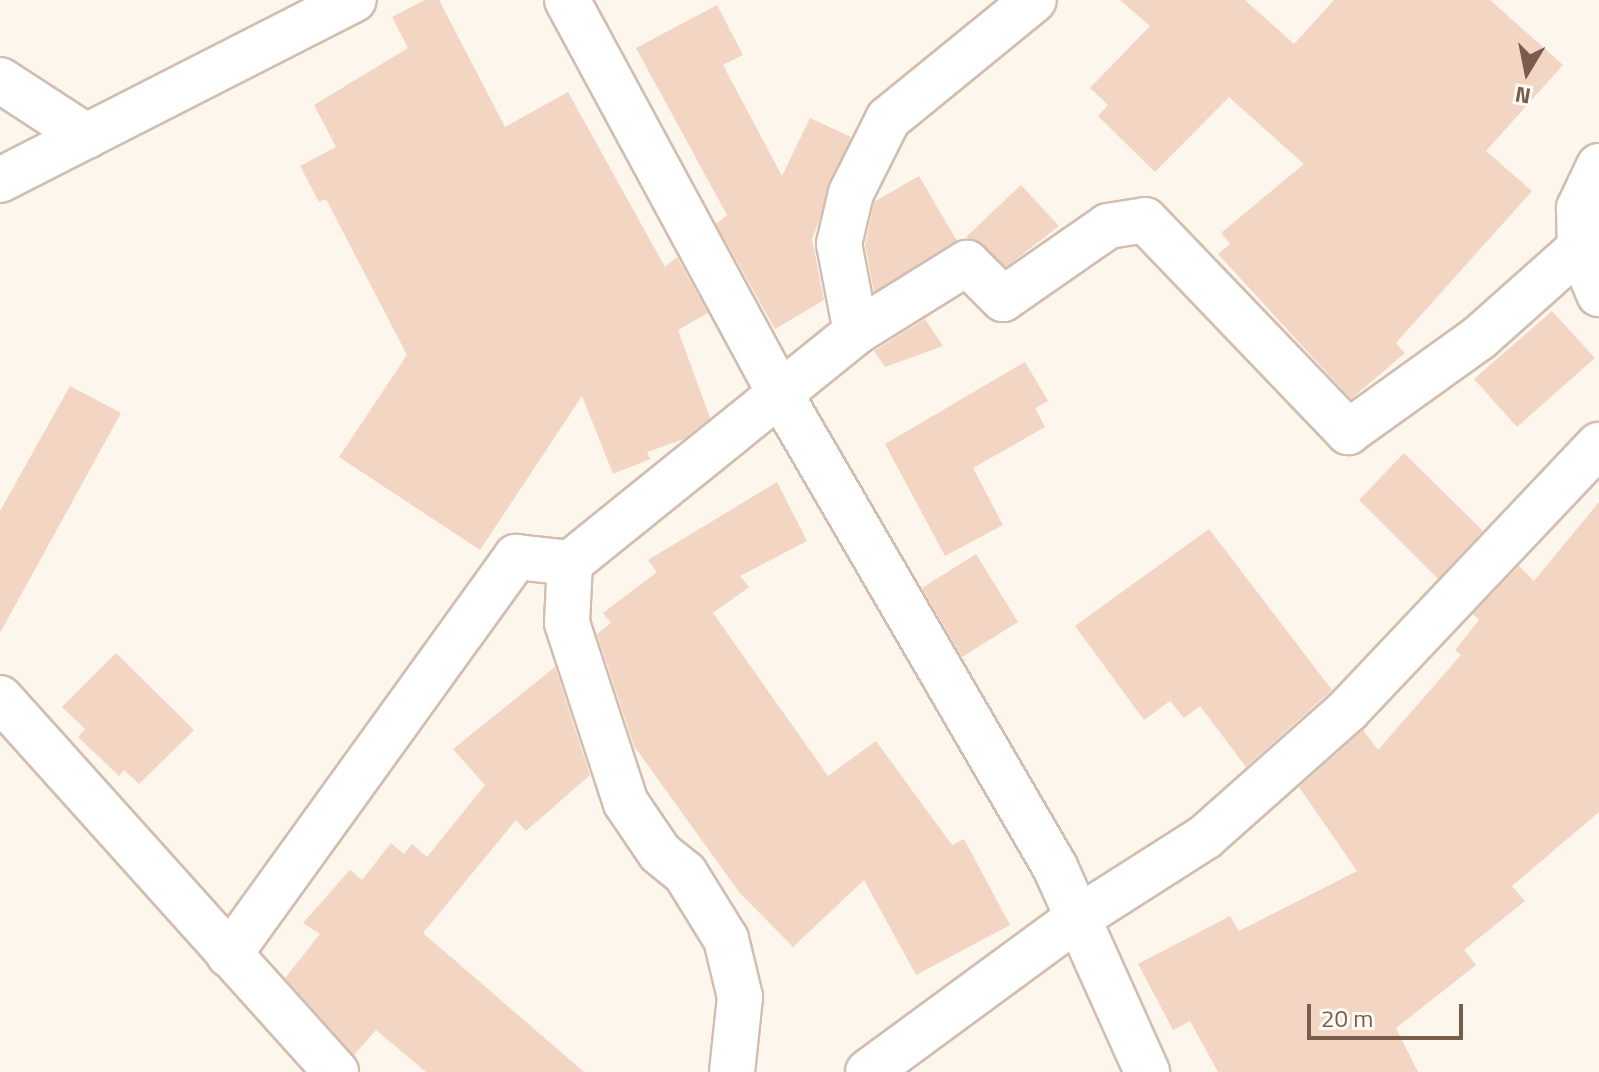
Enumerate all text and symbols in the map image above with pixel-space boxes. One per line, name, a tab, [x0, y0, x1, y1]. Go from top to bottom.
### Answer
north arrow	[1487, 32, 1567, 112]
text: N	[1512, 78, 1533, 114]
scale bar	[1311, 988, 1467, 1038]
text: 20 m	[1321, 1000, 1373, 1036]

